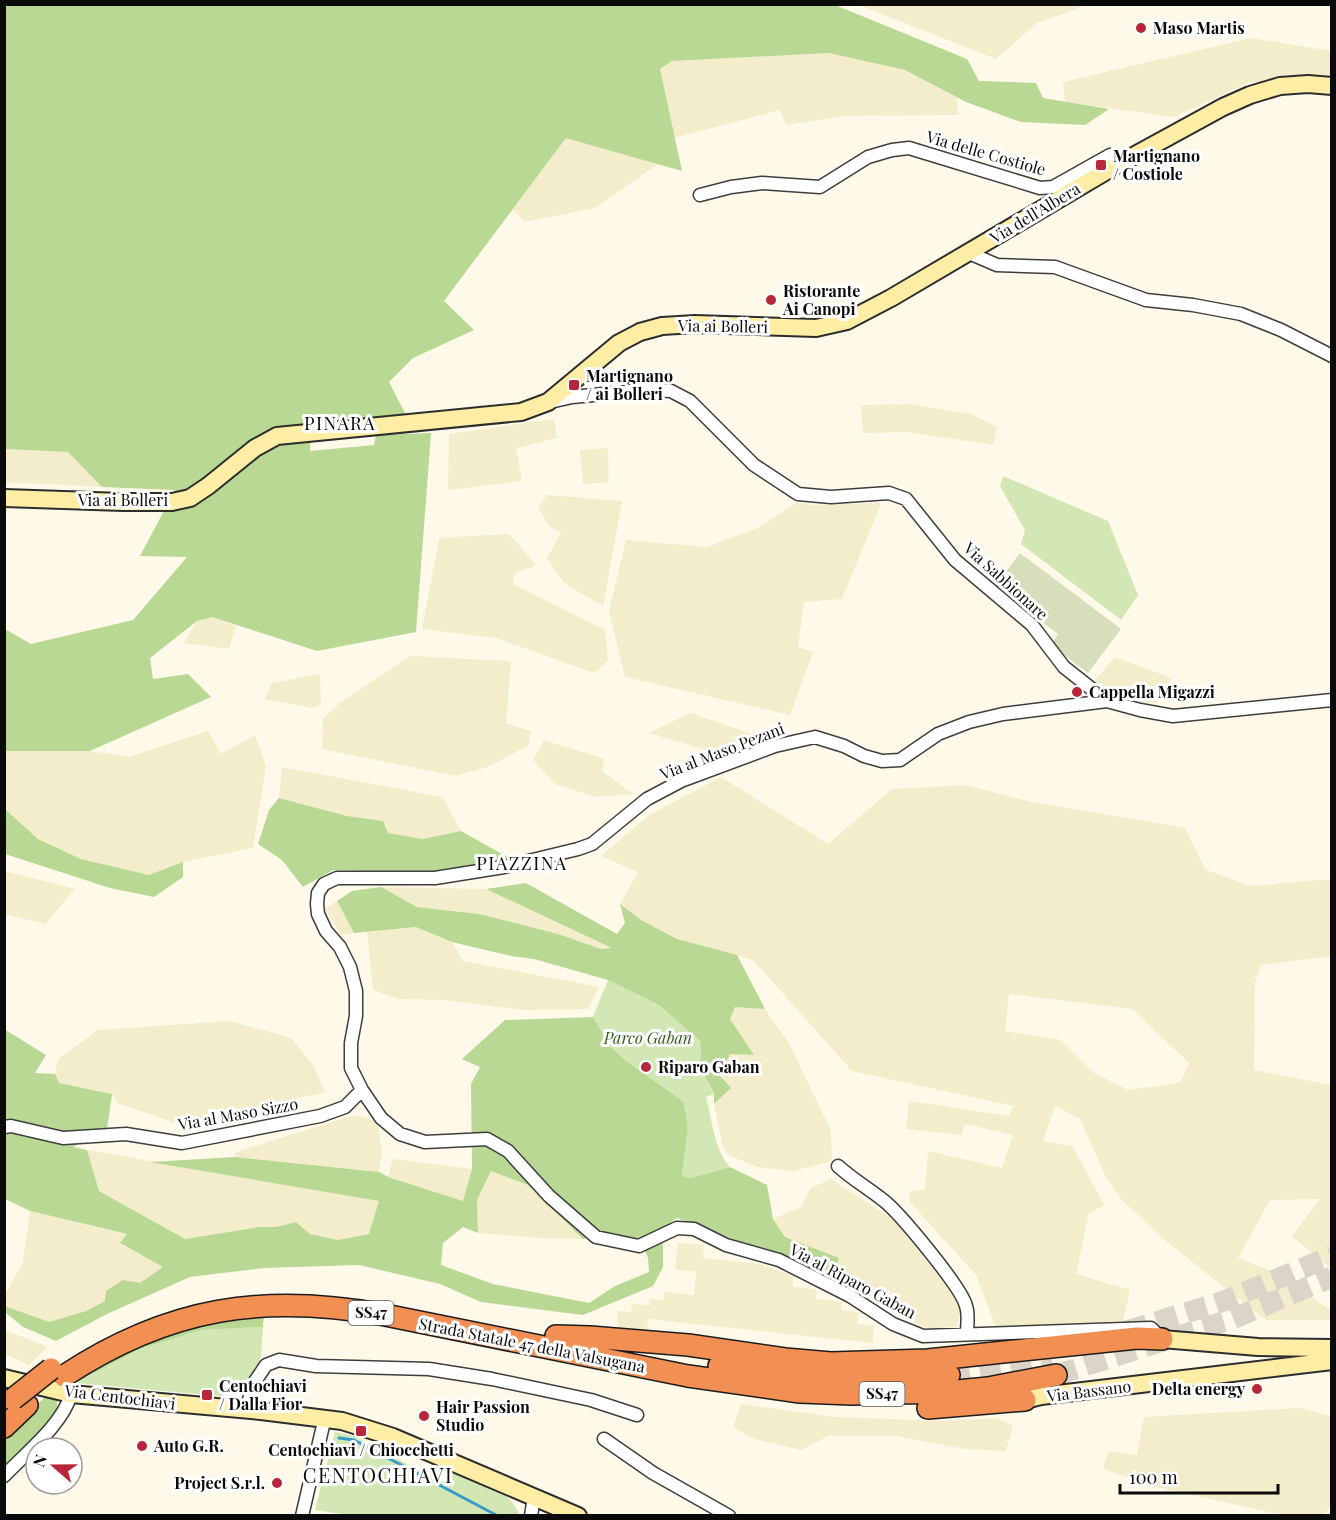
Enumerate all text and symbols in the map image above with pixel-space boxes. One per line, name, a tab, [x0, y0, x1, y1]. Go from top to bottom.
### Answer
place label: Maso Martis	[1153, 17, 1245, 38]
marker: Maso Martis	[1134, 21, 1148, 35]
street label: Via delle Costiole	[923, 125, 1048, 180]
place label: Martignano / Costiole	[1113, 145, 1200, 184]
marker: Martignano / Costiole	[1094, 158, 1108, 172]
street label: Via dell'Albera	[985, 177, 1084, 248]
place label: Ristorante Ai Canopi	[782, 280, 860, 319]
marker: Ristorante Ai Canopi	[764, 293, 778, 307]
street label: Via ai Bolleri	[677, 314, 769, 337]
place label: Martignano / ai Bolleri	[586, 365, 673, 404]
marker: Martignano / ai Bolleri	[567, 378, 581, 392]
district label: PINARA	[304, 411, 376, 435]
street label: Via ai Bolleri	[77, 489, 168, 510]
street label: Via Sabbionare	[959, 536, 1053, 624]
place label: Cappella Migazzi	[1089, 681, 1215, 702]
marker: Cappella Migazzi	[1070, 685, 1084, 699]
street label: Via al Maso Pezani	[656, 717, 787, 784]
district label: PIAZZINA	[476, 851, 568, 875]
park label: Parco Gaban	[603, 1027, 692, 1048]
place label: Riparo Gaban	[658, 1056, 760, 1077]
marker: Riparo Gaban	[639, 1060, 653, 1074]
street label: Via al Maso Sizzo	[175, 1093, 300, 1135]
street label: Via al Riparo Gaban	[786, 1238, 920, 1323]
road number: SS47	[348, 1301, 394, 1325]
street label: Strada Statale 47 della Valsugana	[417, 1312, 647, 1377]
place label: Centochiavi / Dalla Fior	[219, 1375, 307, 1414]
street label: Via Bassano	[1045, 1375, 1132, 1406]
place label: Delta energy	[1152, 1378, 1246, 1399]
street label: Via Centochiavi	[62, 1379, 177, 1414]
road number: SS47	[860, 1382, 904, 1406]
marker: Delta energy	[1250, 1382, 1264, 1396]
marker: Centochiavi / Dalla Fior	[200, 1388, 214, 1402]
place label: Hair Passion Studio	[436, 1396, 530, 1435]
marker: Hair Passion Studio	[417, 1409, 431, 1423]
marker: Centochiavi / Chiocchetti	[354, 1424, 368, 1438]
place label: Auto G.R.	[153, 1435, 224, 1456]
north arrow	[24, 1436, 84, 1496]
marker: Auto G.R.	[135, 1439, 149, 1453]
place label: Centochiavi / Chiocchetti	[268, 1439, 454, 1460]
text: N	[28, 1451, 51, 1470]
scale bar	[1120, 1457, 1278, 1495]
district label: CENTOCHIAVI	[303, 1461, 453, 1488]
text: 100 m	[1129, 1465, 1178, 1489]
place label: Project S.r.l.	[174, 1472, 265, 1493]
marker: Project S.r.l.	[270, 1476, 284, 1490]

